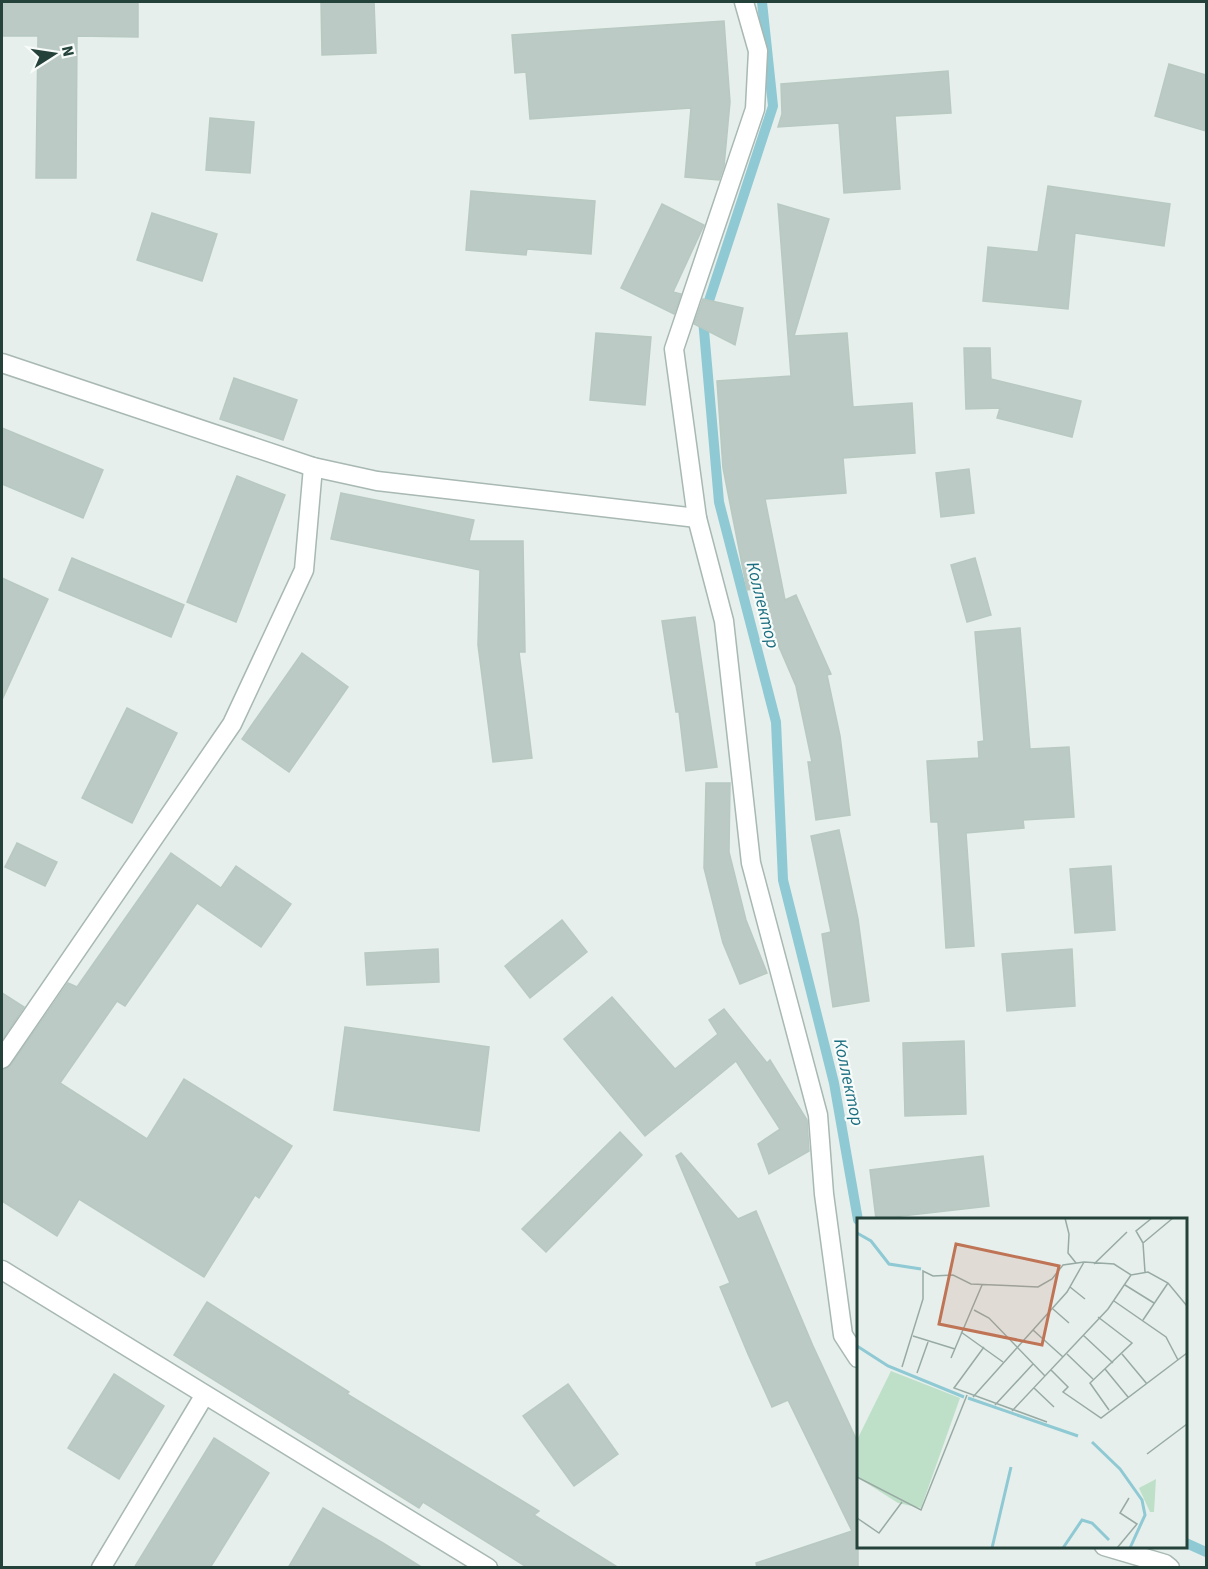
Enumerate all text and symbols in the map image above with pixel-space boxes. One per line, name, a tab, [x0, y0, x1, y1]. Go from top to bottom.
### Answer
north arrow	[24, 24, 84, 84]
text: N	[56, 44, 80, 59]
water label: Коллектор	[740, 559, 785, 651]
water label: Коллектор	[827, 1036, 870, 1128]
inset map	[857, 1218, 1187, 1548]

